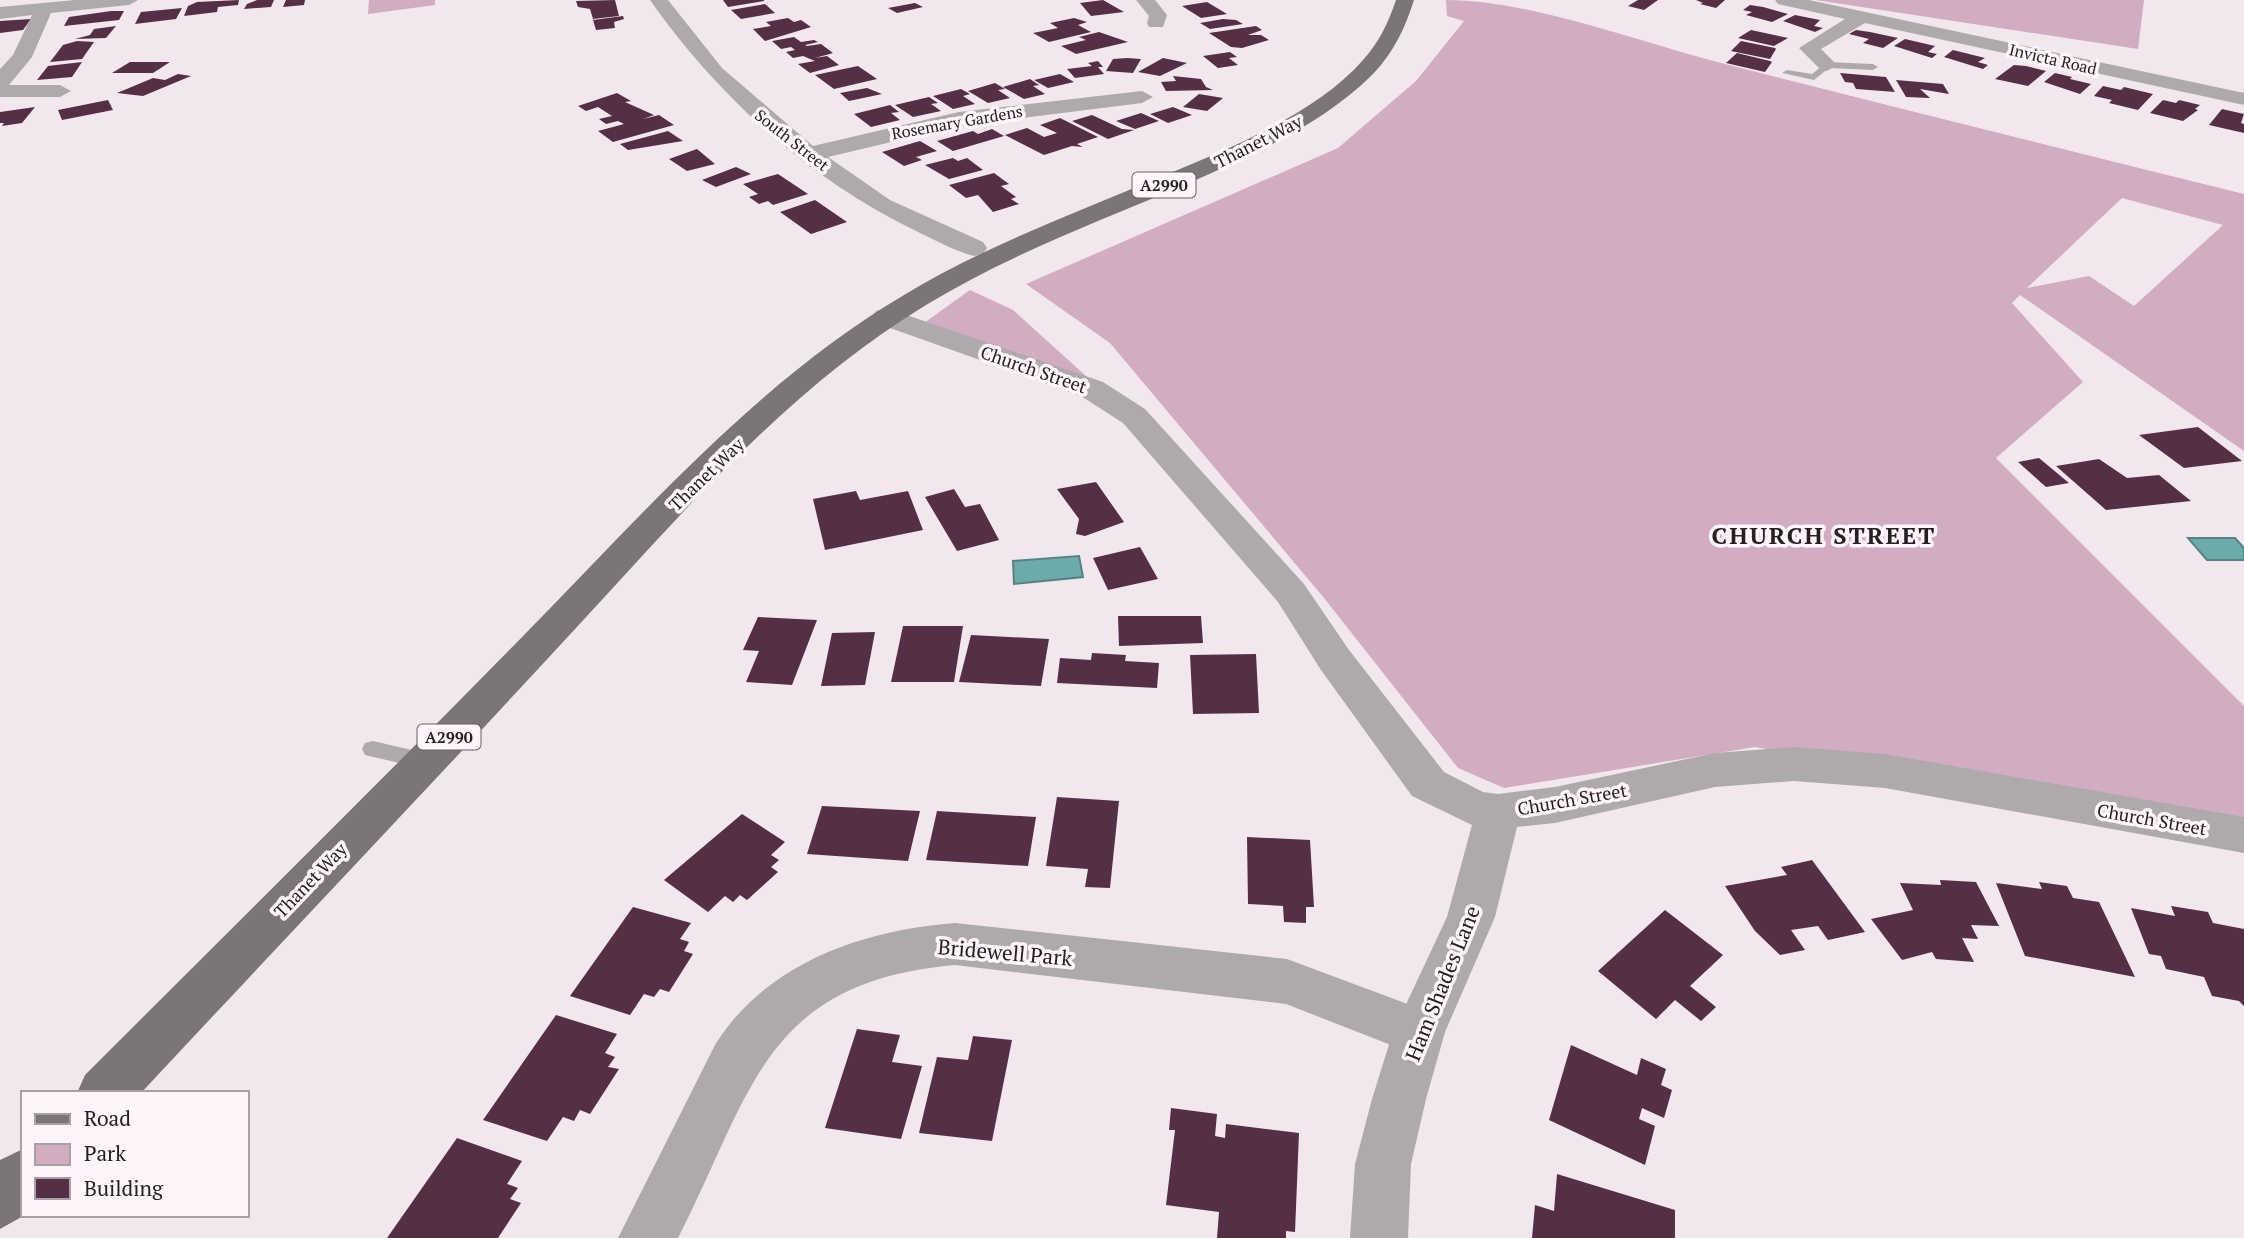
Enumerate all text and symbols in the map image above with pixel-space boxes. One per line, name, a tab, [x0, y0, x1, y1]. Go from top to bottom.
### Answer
street label: Invicta Road	[2007, 38, 2099, 80]
street label: Rosemary Gardens	[890, 100, 1024, 144]
street label: South Street	[750, 104, 834, 176]
street label: Thanet Way	[1210, 108, 1307, 173]
road number: A2990	[1132, 172, 1196, 197]
street label: Church Street	[978, 340, 1091, 398]
street label: Thanet Way	[663, 432, 749, 516]
district label: CHURCH STREET	[1712, 519, 1936, 551]
road number: A2990	[418, 724, 480, 750]
street label: Church Street	[1515, 778, 1629, 820]
street label: Church Street	[2095, 798, 2209, 840]
street label: Thanet Way	[268, 837, 352, 923]
street label: Ham Shades Lane	[1398, 901, 1486, 1065]
street label: Bridewell Park	[937, 932, 1074, 972]
legend	[21, 1091, 248, 1217]
text: Road	[84, 1104, 131, 1132]
text: Park	[84, 1139, 126, 1167]
text: Building	[84, 1174, 164, 1202]

